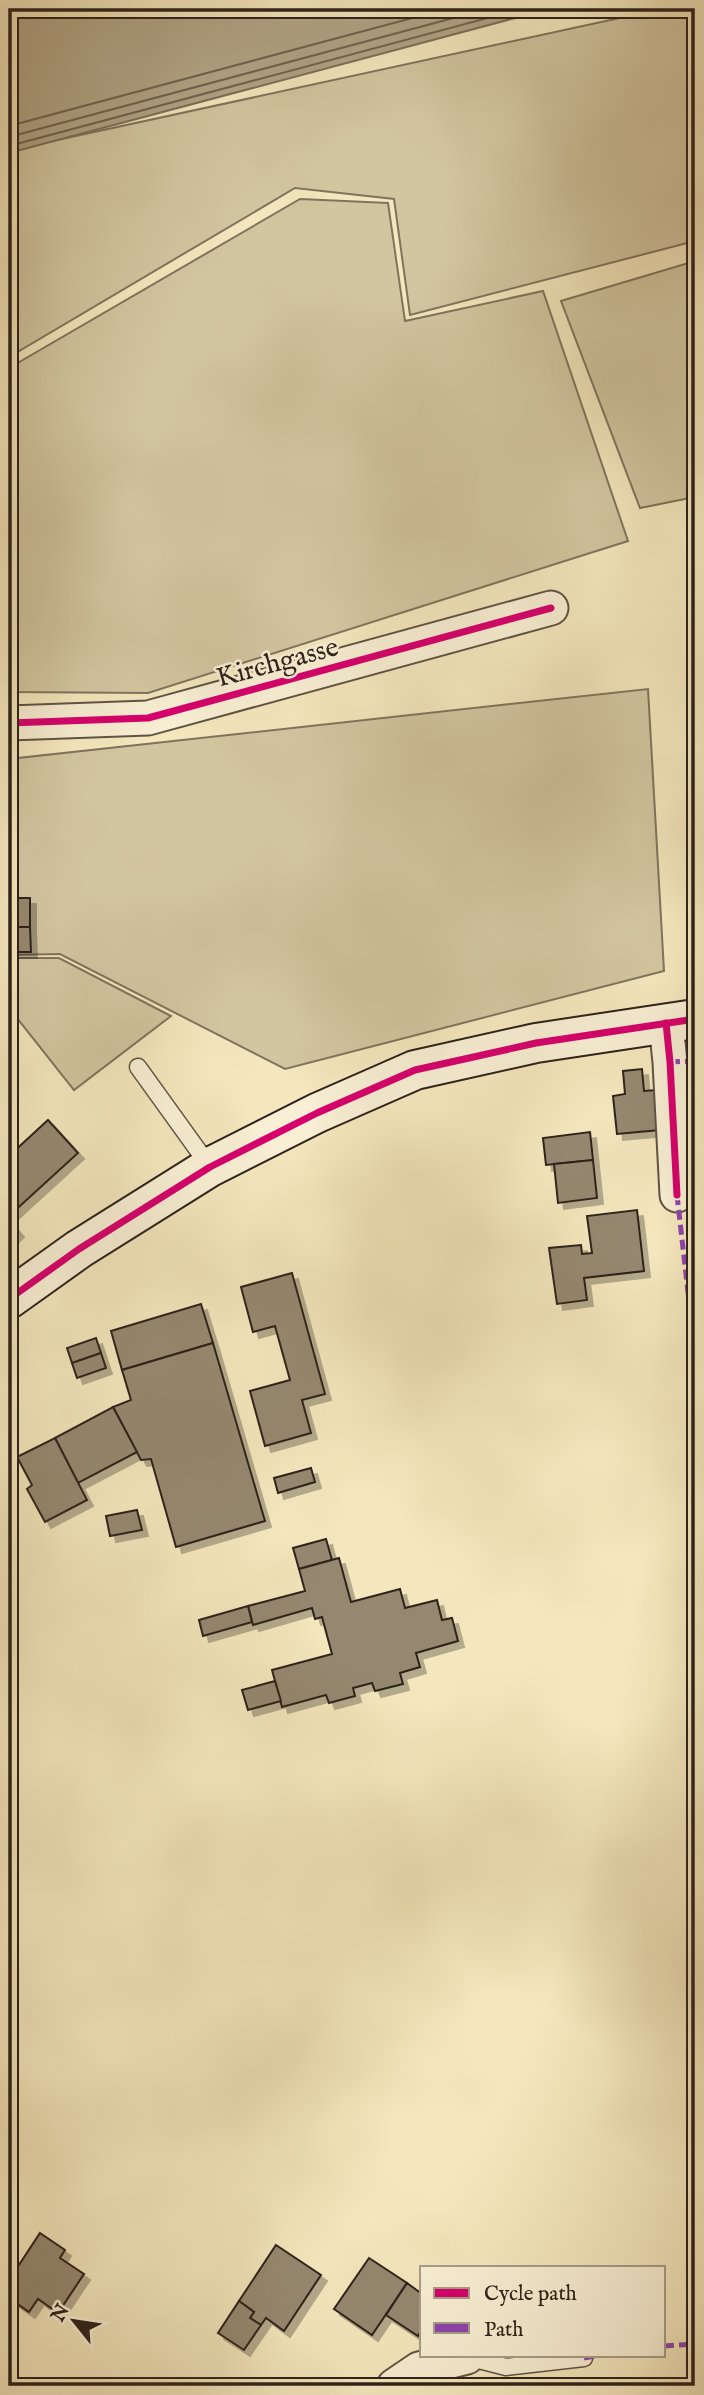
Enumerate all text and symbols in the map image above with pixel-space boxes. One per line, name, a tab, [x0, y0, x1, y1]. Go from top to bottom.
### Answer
street label: Kirchgasse	[213, 630, 343, 696]
legend	[420, 2266, 666, 2356]
text: Cycle path	[484, 2281, 577, 2308]
north arrow	[38, 2286, 108, 2356]
text: N	[46, 2300, 76, 2327]
text: Path	[484, 2317, 523, 2344]

